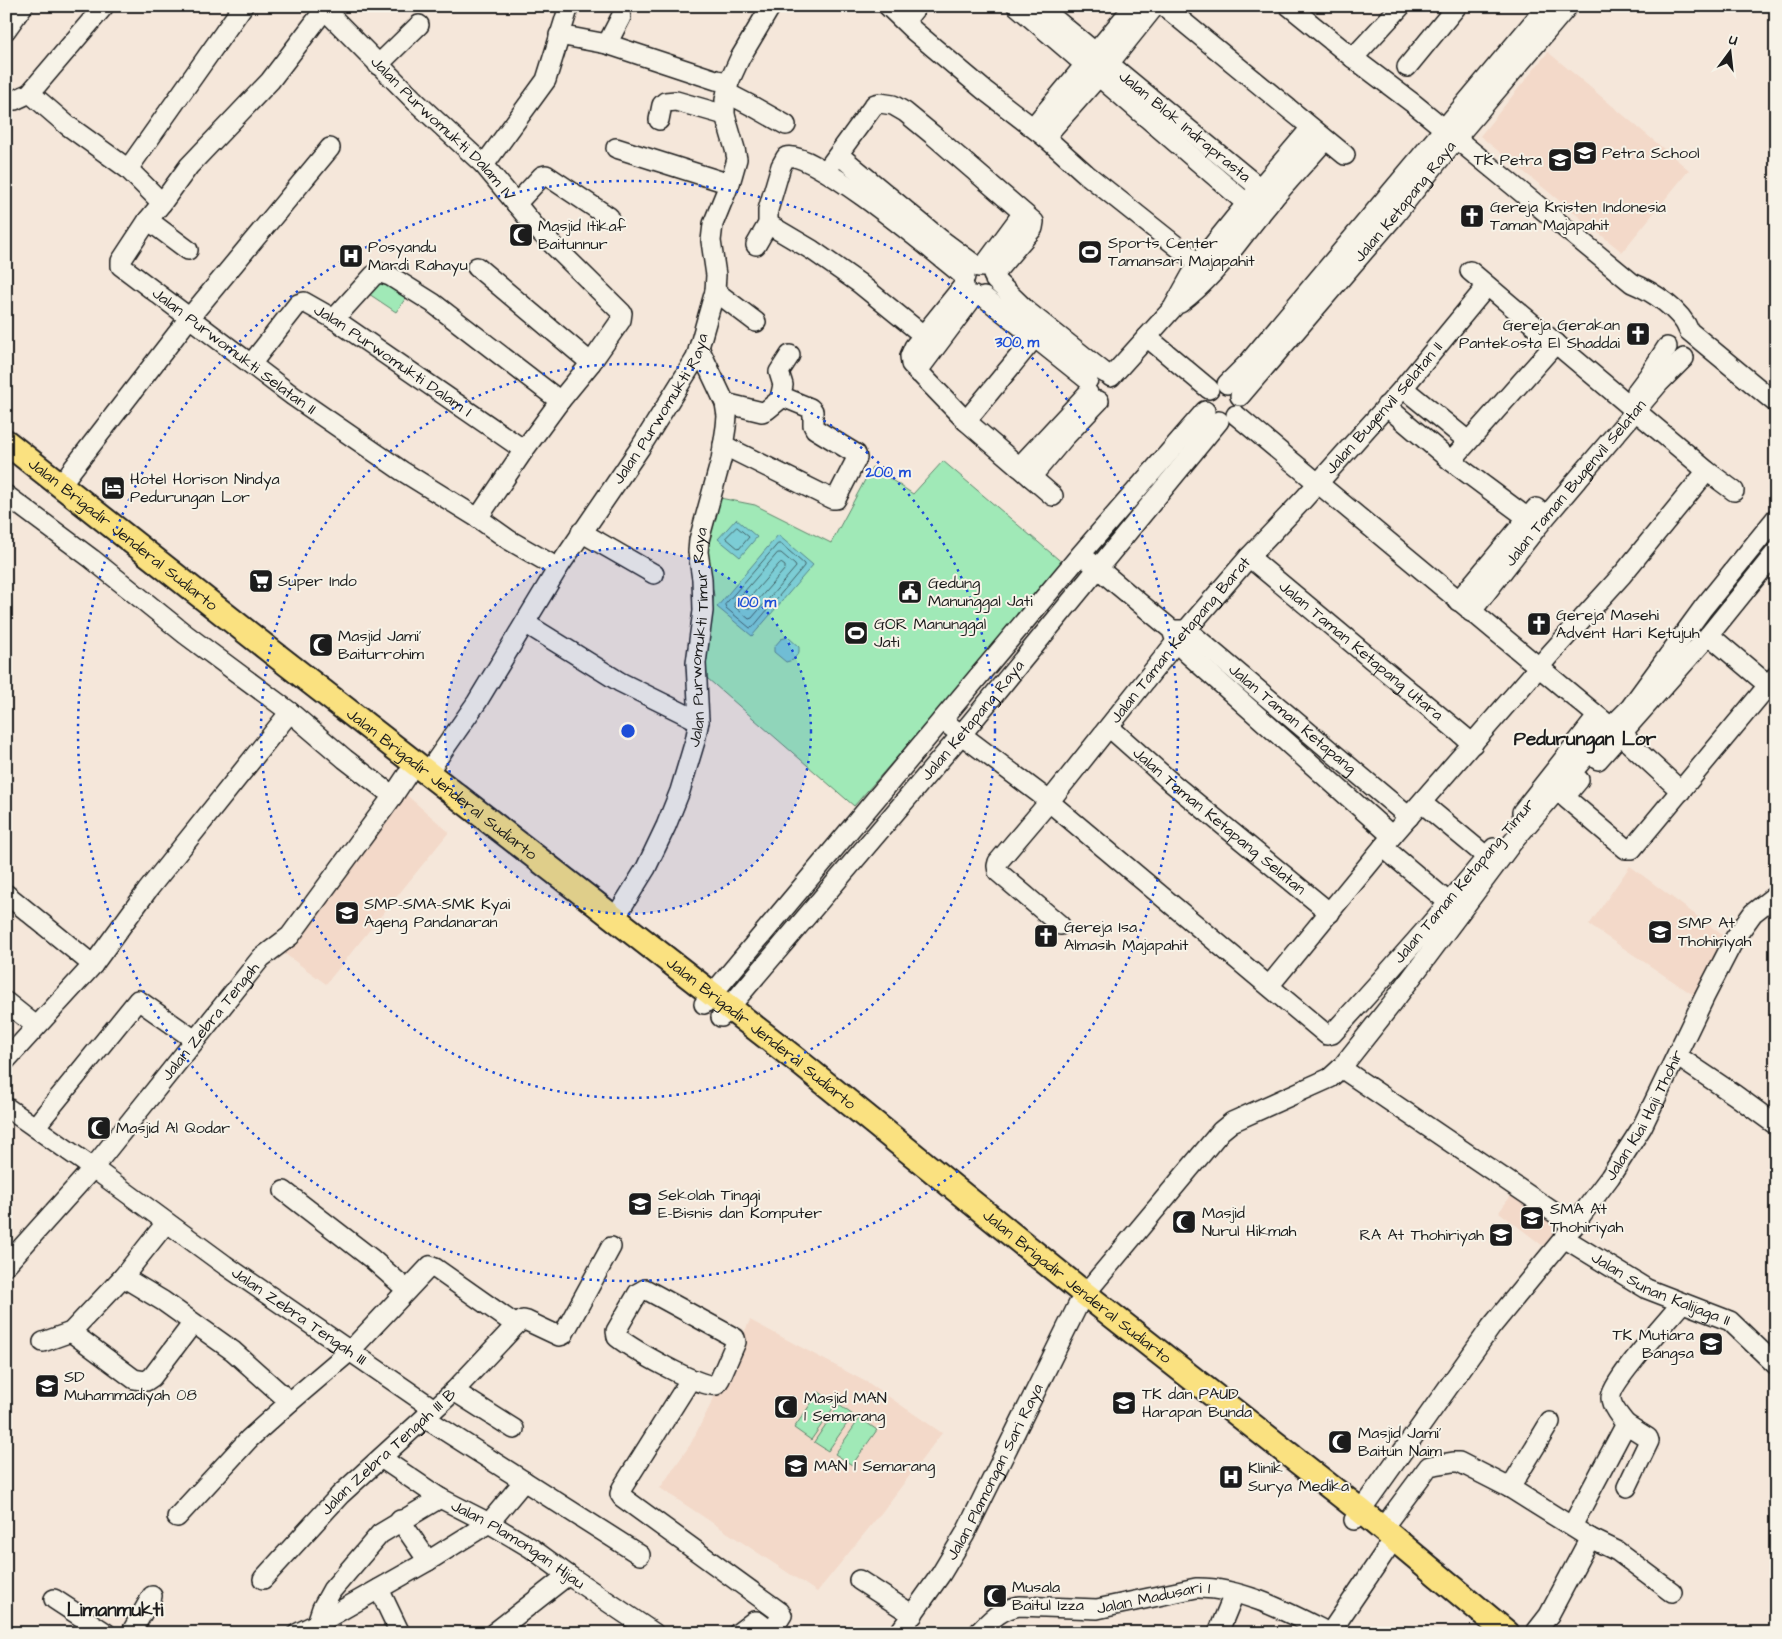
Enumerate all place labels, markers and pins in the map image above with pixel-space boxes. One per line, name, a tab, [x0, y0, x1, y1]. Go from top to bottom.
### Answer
school or university icon: Petra School	[1572, 140, 1598, 166]
place label: Petra School	[1602, 142, 1700, 164]
school or university icon: TK Petra	[1547, 147, 1573, 173]
place label: TK Petra	[1474, 149, 1542, 171]
place label: Gereja Kristen Indonesia Taman Majapahit	[1490, 196, 1666, 236]
church icon: Gereja Kristen Indonesia Taman Majapahit	[1459, 203, 1485, 229]
place label: Masjid Itikaf Baitunnur	[538, 215, 627, 255]
mosque icon: Masjid Itikaf Baitunnur	[508, 222, 534, 248]
place label: Sports Center Tamansari Majapahit	[1108, 232, 1255, 272]
place label: Posyandu Mardi Rahayu	[368, 236, 468, 277]
sports icon: Sports Center Tamansari Majapahit	[1077, 239, 1103, 265]
hospital icon: Posyandu Mardi Rahayu	[338, 243, 364, 269]
place label: Gereja Gerakan Pantekosta El Shaddai	[1459, 314, 1621, 354]
church icon: Gereja Gerakan Pantekosta El Shaddai	[1625, 321, 1651, 347]
place label: Hotel Horison Nindya Pedurungan Lor	[130, 468, 280, 509]
hotel icon: Hotel Horison Nindya Pedurungan Lor	[100, 475, 126, 501]
supermarket icon: Super Indo	[248, 568, 274, 594]
place label: Super Indo	[278, 570, 357, 592]
place label: Gedung Manunggal Jati	[928, 572, 1033, 613]
public building icon: Gedung Manunggal Jati	[897, 579, 923, 605]
place label: Gereja Masehi Advent Hari Ketujuh	[1556, 604, 1700, 644]
church icon: Gereja Masehi Advent Hari Ketujuh	[1526, 611, 1552, 637]
place label: GOR Manunggal Jati	[874, 613, 986, 653]
sports icon: GOR Manunggal Jati	[843, 620, 869, 646]
place label: Masjid Jami' Baiturrohim	[338, 625, 425, 665]
mosque icon: Masjid Jami' Baiturrohim	[308, 632, 334, 658]
centre of rings	[619, 722, 637, 740]
place label: SMP-SMA-SMK Kyai Ageng Pandanaran	[364, 893, 511, 934]
school or university icon: SMP-SMA-SMK Kyai Ageng Pandanaran	[334, 900, 360, 926]
place label: SMP At Thohiriyah	[1678, 912, 1751, 953]
place label: Gereja Isa Almasih Majapahit	[1064, 916, 1189, 956]
school or university icon: SMP At Thohiriyah	[1647, 919, 1673, 945]
church icon: Gereja Isa Almasih Majapahit	[1033, 923, 1059, 949]
mosque icon: Masjid Al Qodar	[86, 1115, 112, 1141]
place label: Masjid Al Qodar	[116, 1117, 230, 1139]
place label: Sekolah Tinggi E-Bisnis dan Komputer	[658, 1184, 822, 1224]
school or university icon: Sekolah Tinggi E-Bisnis dan Komputer	[627, 1191, 653, 1217]
place label: SMA At Thohiriyah	[1550, 1198, 1623, 1239]
place label: Masjid Nurul Hikmah	[1202, 1202, 1297, 1242]
school or university icon: SMA At Thohiriyah	[1519, 1205, 1545, 1231]
mosque icon: Masjid Nurul Hikmah	[1171, 1209, 1197, 1235]
school or university icon: RA At Thohiriyah	[1488, 1222, 1514, 1248]
place label: RA At Thohiriyah	[1359, 1224, 1484, 1247]
place label: TK Mutiara Bangsa	[1613, 1324, 1694, 1365]
school or university icon: TK Mutiara Bangsa	[1698, 1331, 1724, 1357]
place label: SD Muhammadiyah 08	[64, 1366, 197, 1407]
school or university icon: SD Muhammadiyah 08	[34, 1373, 60, 1399]
place label: TK dan PAUD Harapan Bunda	[1142, 1383, 1252, 1423]
place label: Masjid MAN 1 Semarang	[804, 1387, 887, 1428]
school or university icon: TK dan PAUD Harapan Bunda	[1111, 1390, 1137, 1416]
mosque icon: Masjid MAN 1 Semarang	[773, 1394, 799, 1420]
place label: Masjid Jami' Baitun Naim	[1358, 1422, 1443, 1462]
mosque icon: Masjid Jami' Baitun Naim	[1327, 1429, 1353, 1455]
school or university icon: MAN 1 Semarang	[783, 1453, 809, 1479]
place label: MAN 1 Semarang	[814, 1455, 935, 1478]
place label: Klinik Surya Medika	[1248, 1457, 1349, 1498]
hospital icon: Klinik Surya Medika	[1218, 1464, 1244, 1490]
place label: Musala Baitul Izza	[1012, 1576, 1084, 1616]
mosque icon: Musala Baitul Izza	[982, 1583, 1008, 1609]

